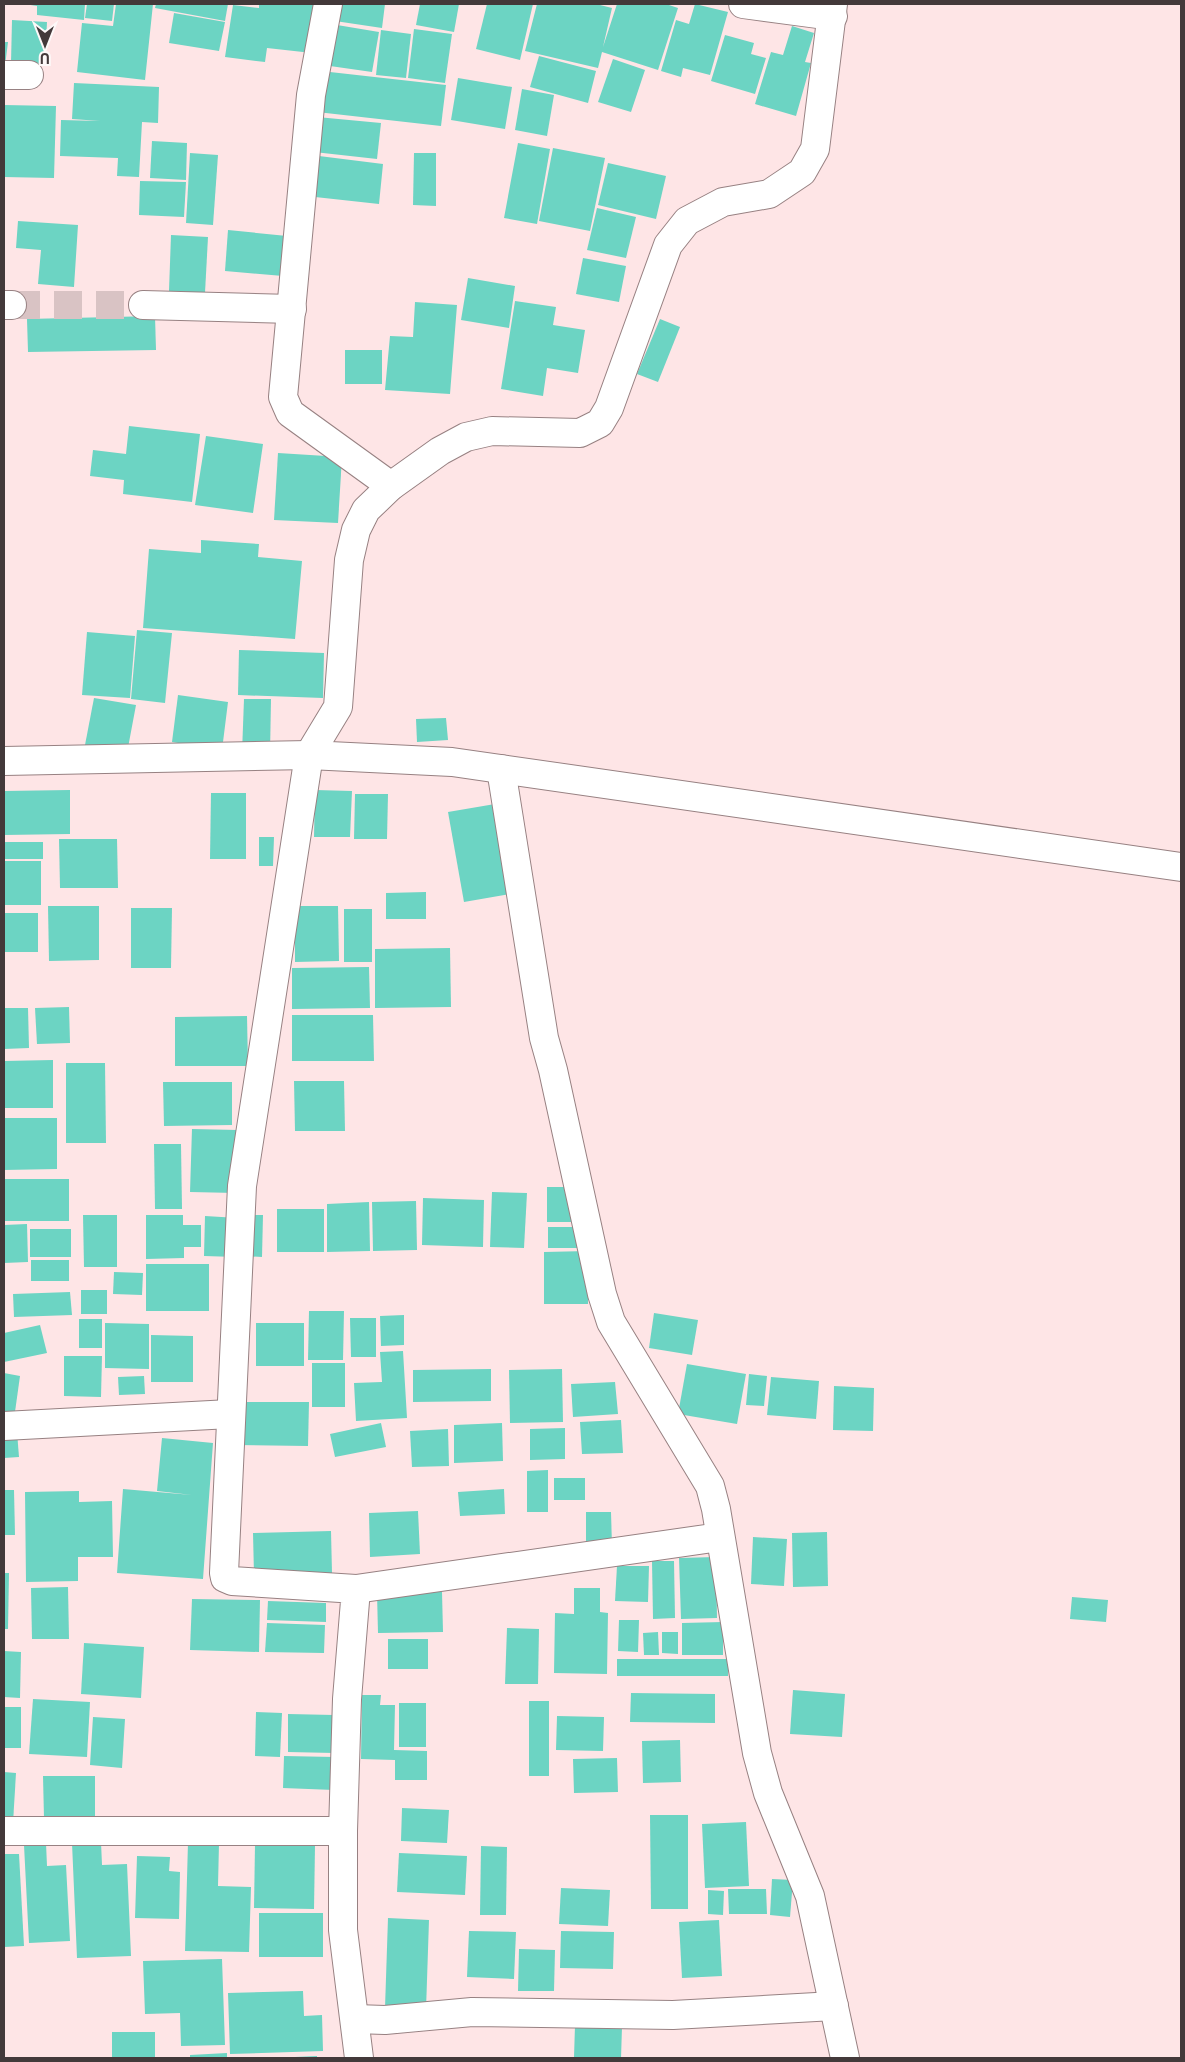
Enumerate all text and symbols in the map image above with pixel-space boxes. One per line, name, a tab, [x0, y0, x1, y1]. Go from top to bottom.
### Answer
north arrow	[20, 20, 70, 70]
text: U	[40, 50, 50, 66]

